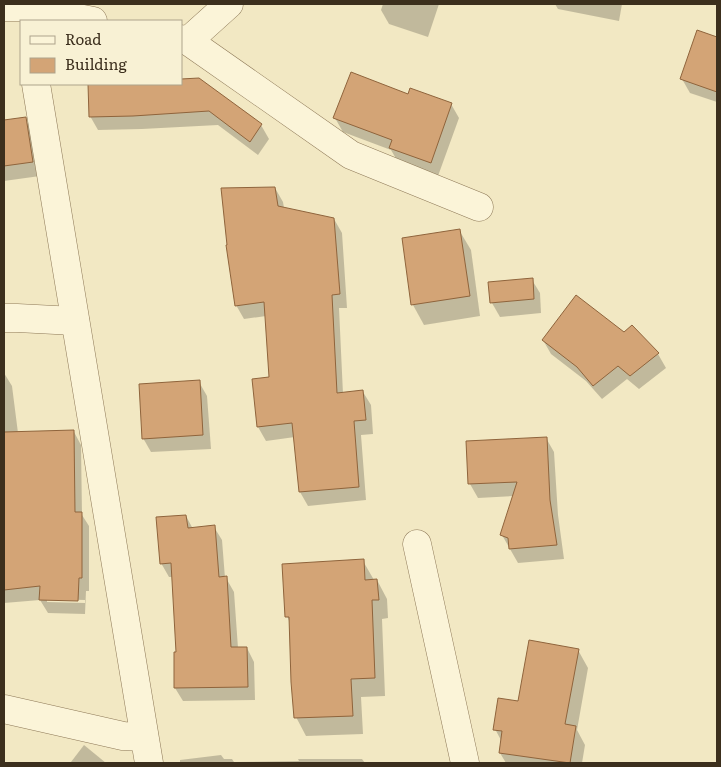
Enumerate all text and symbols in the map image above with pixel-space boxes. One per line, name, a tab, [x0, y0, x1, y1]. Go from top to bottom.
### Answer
legend	[20, 20, 182, 85]
text: Road	[65, 27, 101, 50]
text: Building	[65, 52, 127, 75]

